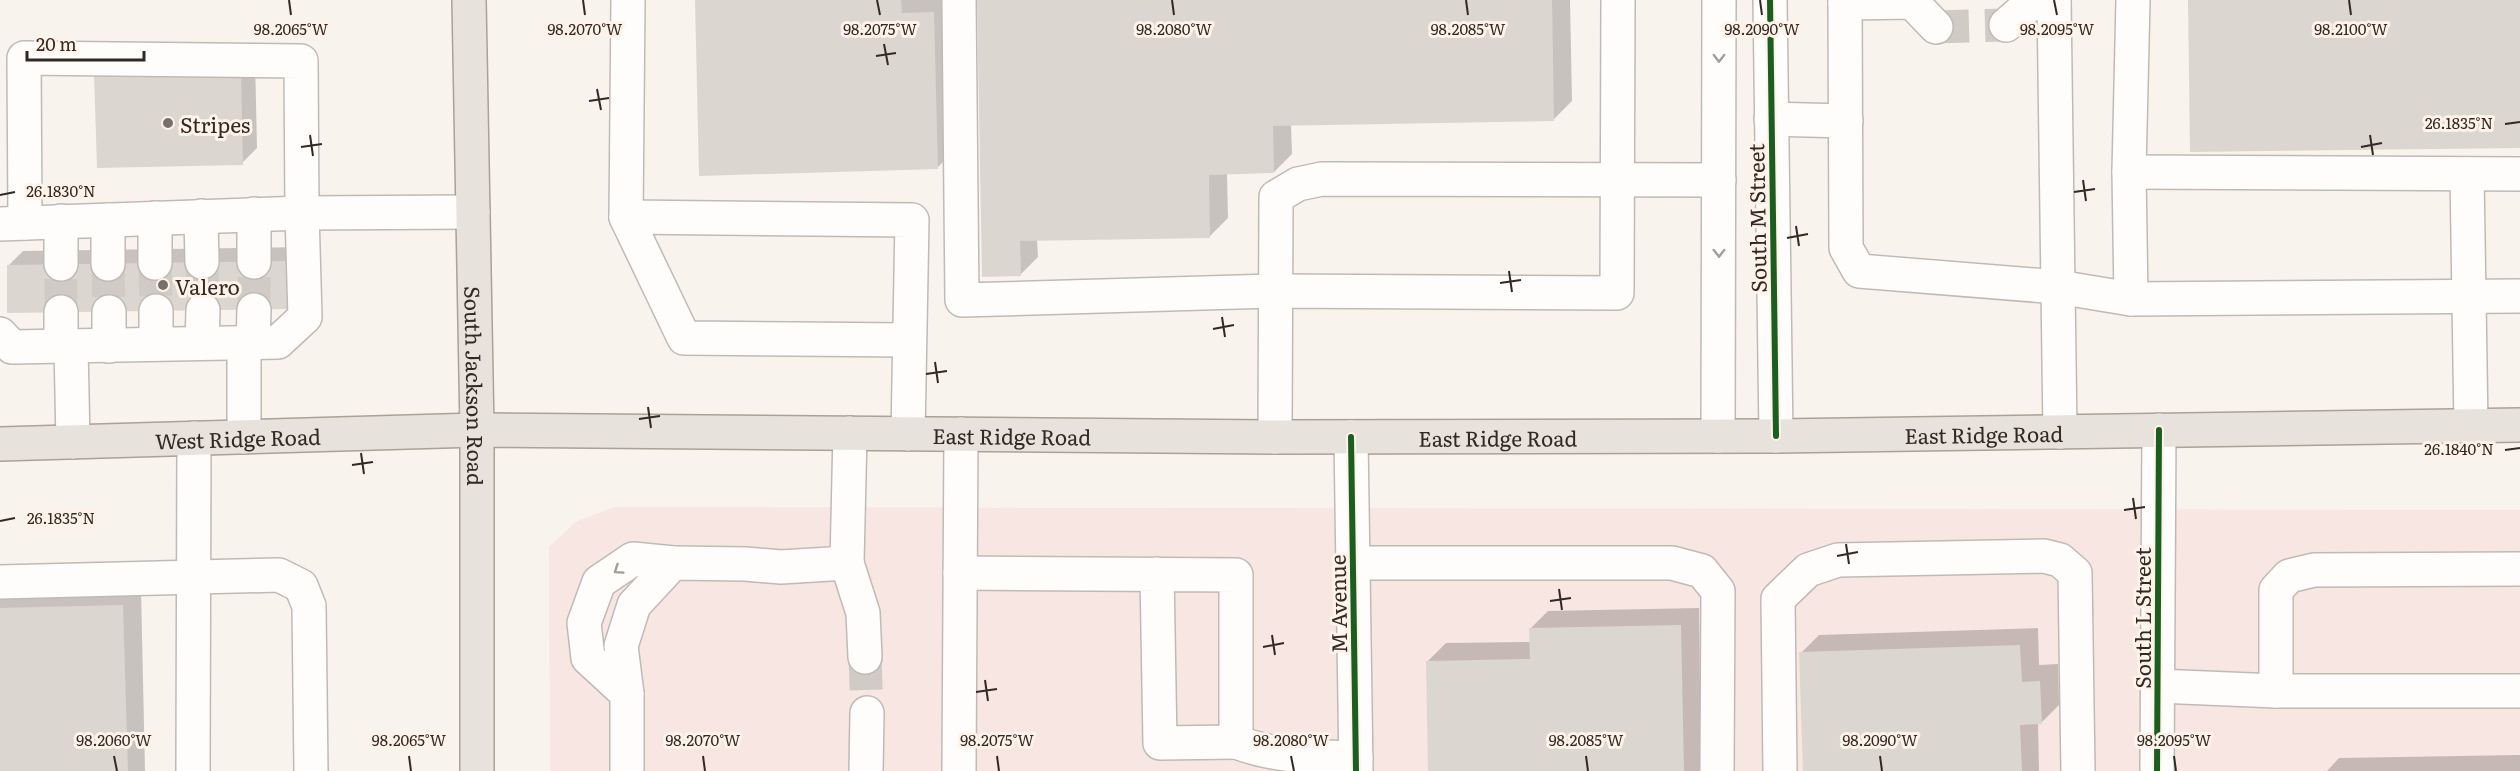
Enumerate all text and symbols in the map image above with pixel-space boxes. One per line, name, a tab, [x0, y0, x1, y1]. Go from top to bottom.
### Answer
text: 98.2065°W	[254, 17, 329, 40]
text: 98.2070°W	[548, 17, 623, 40]
text: 98.2075°W	[843, 17, 917, 40]
text: 98.2080°W	[1136, 17, 1212, 40]
text: 98.2085°W	[1431, 17, 1506, 40]
text: 98.2090°W	[1724, 17, 1800, 40]
text: 98.2095°W	[2020, 17, 2095, 40]
text: 98.2100°W	[2314, 17, 2388, 40]
scale bar	[27, 24, 144, 62]
text: 20 m	[36, 30, 77, 57]
one-way arrow	[1713, 54, 1725, 63]
place label: Stripes	[180, 108, 250, 139]
text: 26.1835°N	[2425, 111, 2493, 134]
marker: Stripes	[161, 116, 175, 130]
street label: South M Street	[1739, 143, 1773, 293]
text: 26.1830°N	[26, 179, 96, 202]
one-way arrow	[1713, 249, 1725, 258]
place label: Valero	[175, 270, 240, 301]
marker: Valero	[156, 278, 170, 292]
street label: South Jackson Road	[459, 286, 493, 486]
street label: East Ridge Road	[1904, 416, 2064, 450]
street label: East Ridge Road	[932, 418, 1092, 451]
street label: West Ridge Road	[154, 419, 322, 455]
street label: East Ridge Road	[1418, 421, 1577, 452]
text: 26.1840°N	[2424, 437, 2494, 460]
text: 26.1835°N	[27, 506, 95, 529]
street label: South L Street	[2126, 547, 2157, 689]
street label: M Avenue	[1321, 554, 1353, 654]
one-way arrow	[613, 563, 624, 574]
text: 98.2060°W	[76, 728, 152, 751]
text: 98.2065°W	[372, 728, 447, 751]
text: 98.2070°W	[666, 728, 741, 751]
text: 98.2075°W	[960, 728, 1034, 751]
text: 98.2080°W	[1253, 728, 1329, 751]
text: 98.2085°W	[1549, 728, 1624, 751]
text: 98.2090°W	[1842, 728, 1918, 751]
text: 98.2095°W	[2137, 728, 2212, 751]

